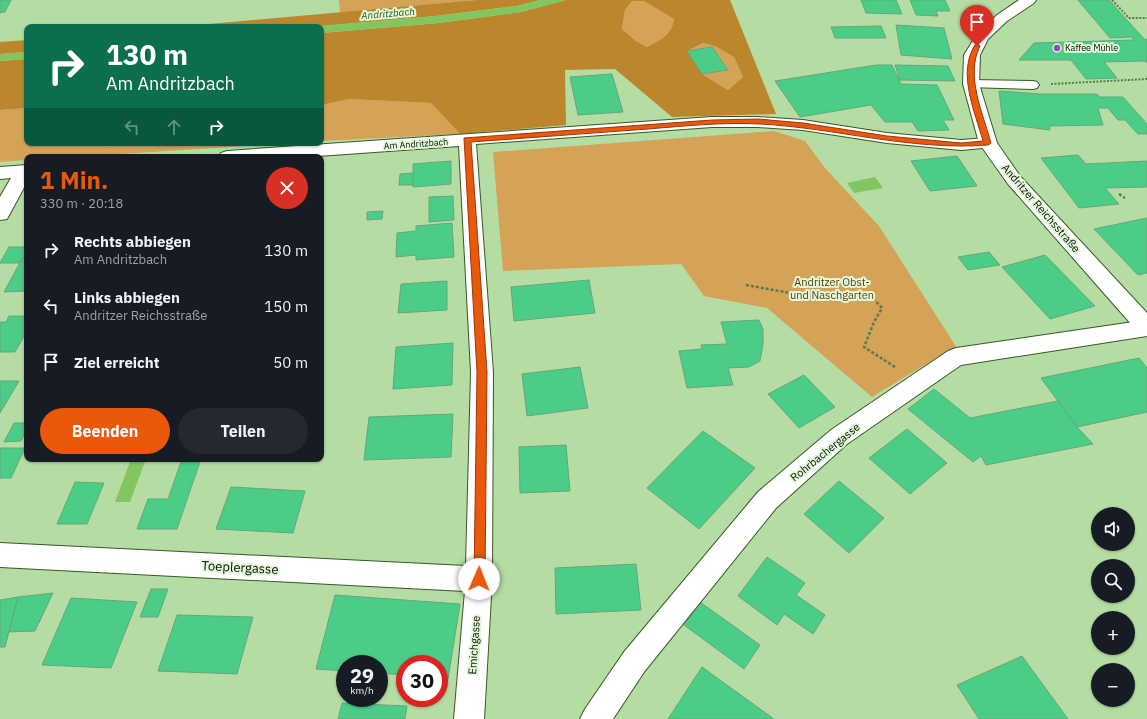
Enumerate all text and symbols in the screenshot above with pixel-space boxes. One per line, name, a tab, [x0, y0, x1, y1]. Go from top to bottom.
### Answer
water label: Andritzbach	[360, 5, 416, 22]
pin	[960, 5, 994, 46]
icon: arrive	[966, 11, 988, 33]
text: 130 m	[106, 36, 188, 73]
icon: right	[40, 40, 92, 92]
place label: Kaffee Mühle	[1065, 42, 1118, 53]
marker: Kaffee Mühle	[1052, 43, 1062, 53]
text: Am Andritzbach	[106, 72, 235, 95]
icon: left	[121, 116, 143, 138]
icon: ahead	[163, 116, 185, 138]
icon: right	[205, 116, 227, 138]
street label: Am Andritzbach	[383, 136, 448, 151]
street label: Andritzer Reichsstraße	[999, 161, 1083, 255]
text: 1 Min.	[40, 164, 108, 196]
button: close	[266, 167, 308, 209]
text: 330 m · 20:18	[40, 195, 123, 212]
text: Rechts abbiegen	[74, 232, 191, 251]
icon: right	[40, 239, 62, 261]
text: 130 m	[264, 241, 308, 260]
text: Am Andritzbach	[74, 251, 167, 268]
park label: Andritzer Obst- und Naschgarten	[790, 275, 874, 302]
text: Links abbiegen	[74, 288, 180, 307]
icon: left	[40, 295, 62, 317]
text: 150 m	[264, 297, 308, 316]
text: Andritzer Reichsstraße	[74, 307, 207, 324]
icon: arrive	[40, 351, 62, 373]
text: Ziel erreicht	[74, 353, 160, 372]
text: 50 m	[273, 353, 308, 372]
button: Beenden	[40, 408, 170, 454]
button: Teilen	[178, 408, 308, 454]
street label: Rohrbachergasse	[787, 420, 863, 484]
map controls	[1091, 507, 1135, 707]
button: sound	[1091, 507, 1135, 551]
street label: Toeplergasse	[201, 557, 279, 578]
position arrow	[458, 558, 500, 600]
button: search	[1091, 559, 1135, 603]
button: +	[1091, 611, 1135, 655]
street label: Emichgasse	[465, 615, 483, 675]
speed limit sign: 30	[396, 655, 448, 707]
text: 29	[350, 662, 374, 689]
button: −	[1091, 663, 1135, 707]
text: km/h	[350, 684, 374, 697]

